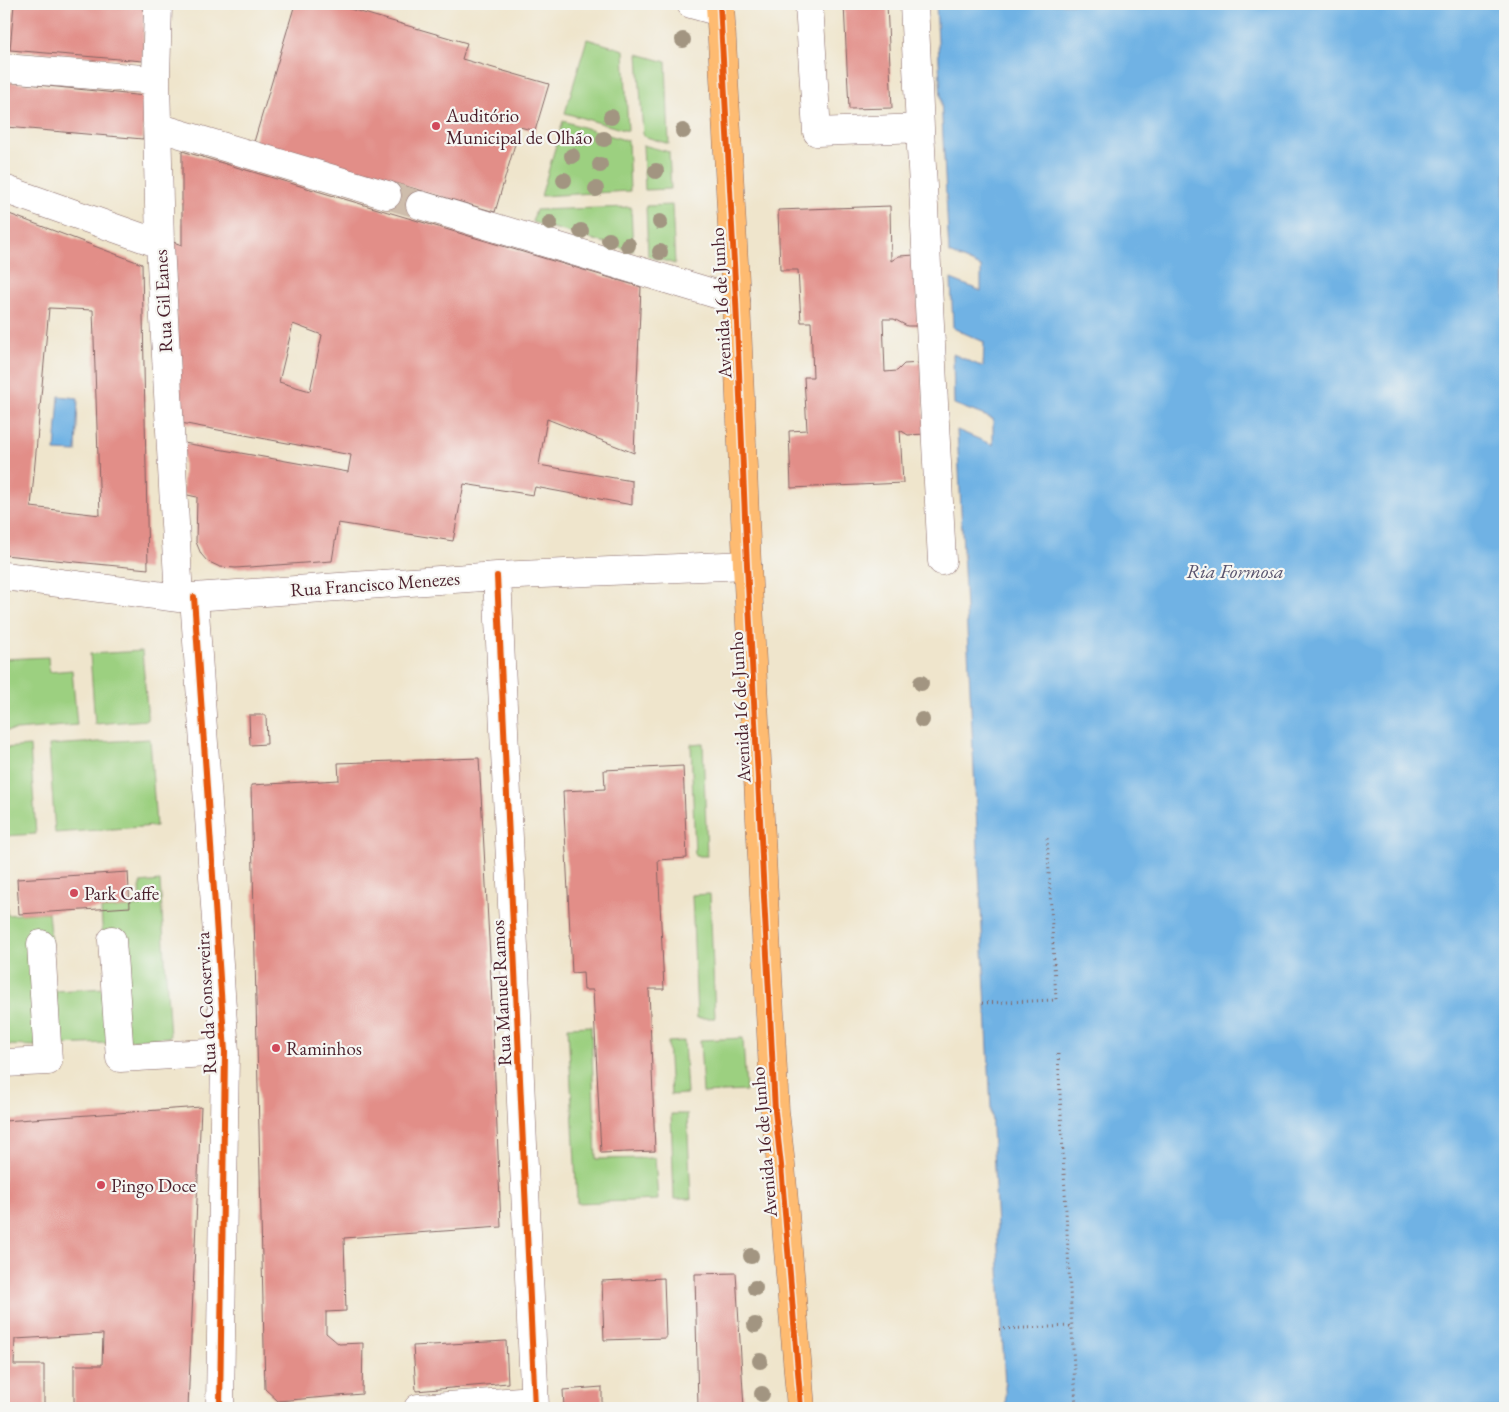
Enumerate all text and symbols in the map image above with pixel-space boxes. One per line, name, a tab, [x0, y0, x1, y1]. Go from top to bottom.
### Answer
place label: Auditório Municipal de Olhão	[445, 103, 592, 150]
marker: Auditório Municipal de Olhão	[430, 120, 442, 132]
street label: Avenida 16 de Junho	[705, 227, 737, 380]
street label: Rua Gil Eanes	[148, 249, 178, 353]
water label: Ria Formosa	[1186, 558, 1284, 584]
street label: Rua Francisco Menezes	[289, 566, 461, 602]
street label: Avenida 16 de Junho	[724, 631, 756, 784]
place label: Park Caffe	[84, 881, 159, 906]
marker: Park Caffe	[68, 887, 80, 899]
street label: Rua Manuel Ramos	[485, 919, 517, 1067]
street label: Rua da Conserveira	[190, 931, 222, 1075]
place label: Raminhos	[286, 1036, 362, 1061]
marker: Raminhos	[270, 1042, 282, 1054]
street label: Avenida 16 de Junho	[745, 1066, 783, 1219]
place label: Pingo Doce	[111, 1173, 196, 1198]
marker: Pingo Doce	[95, 1179, 107, 1191]

